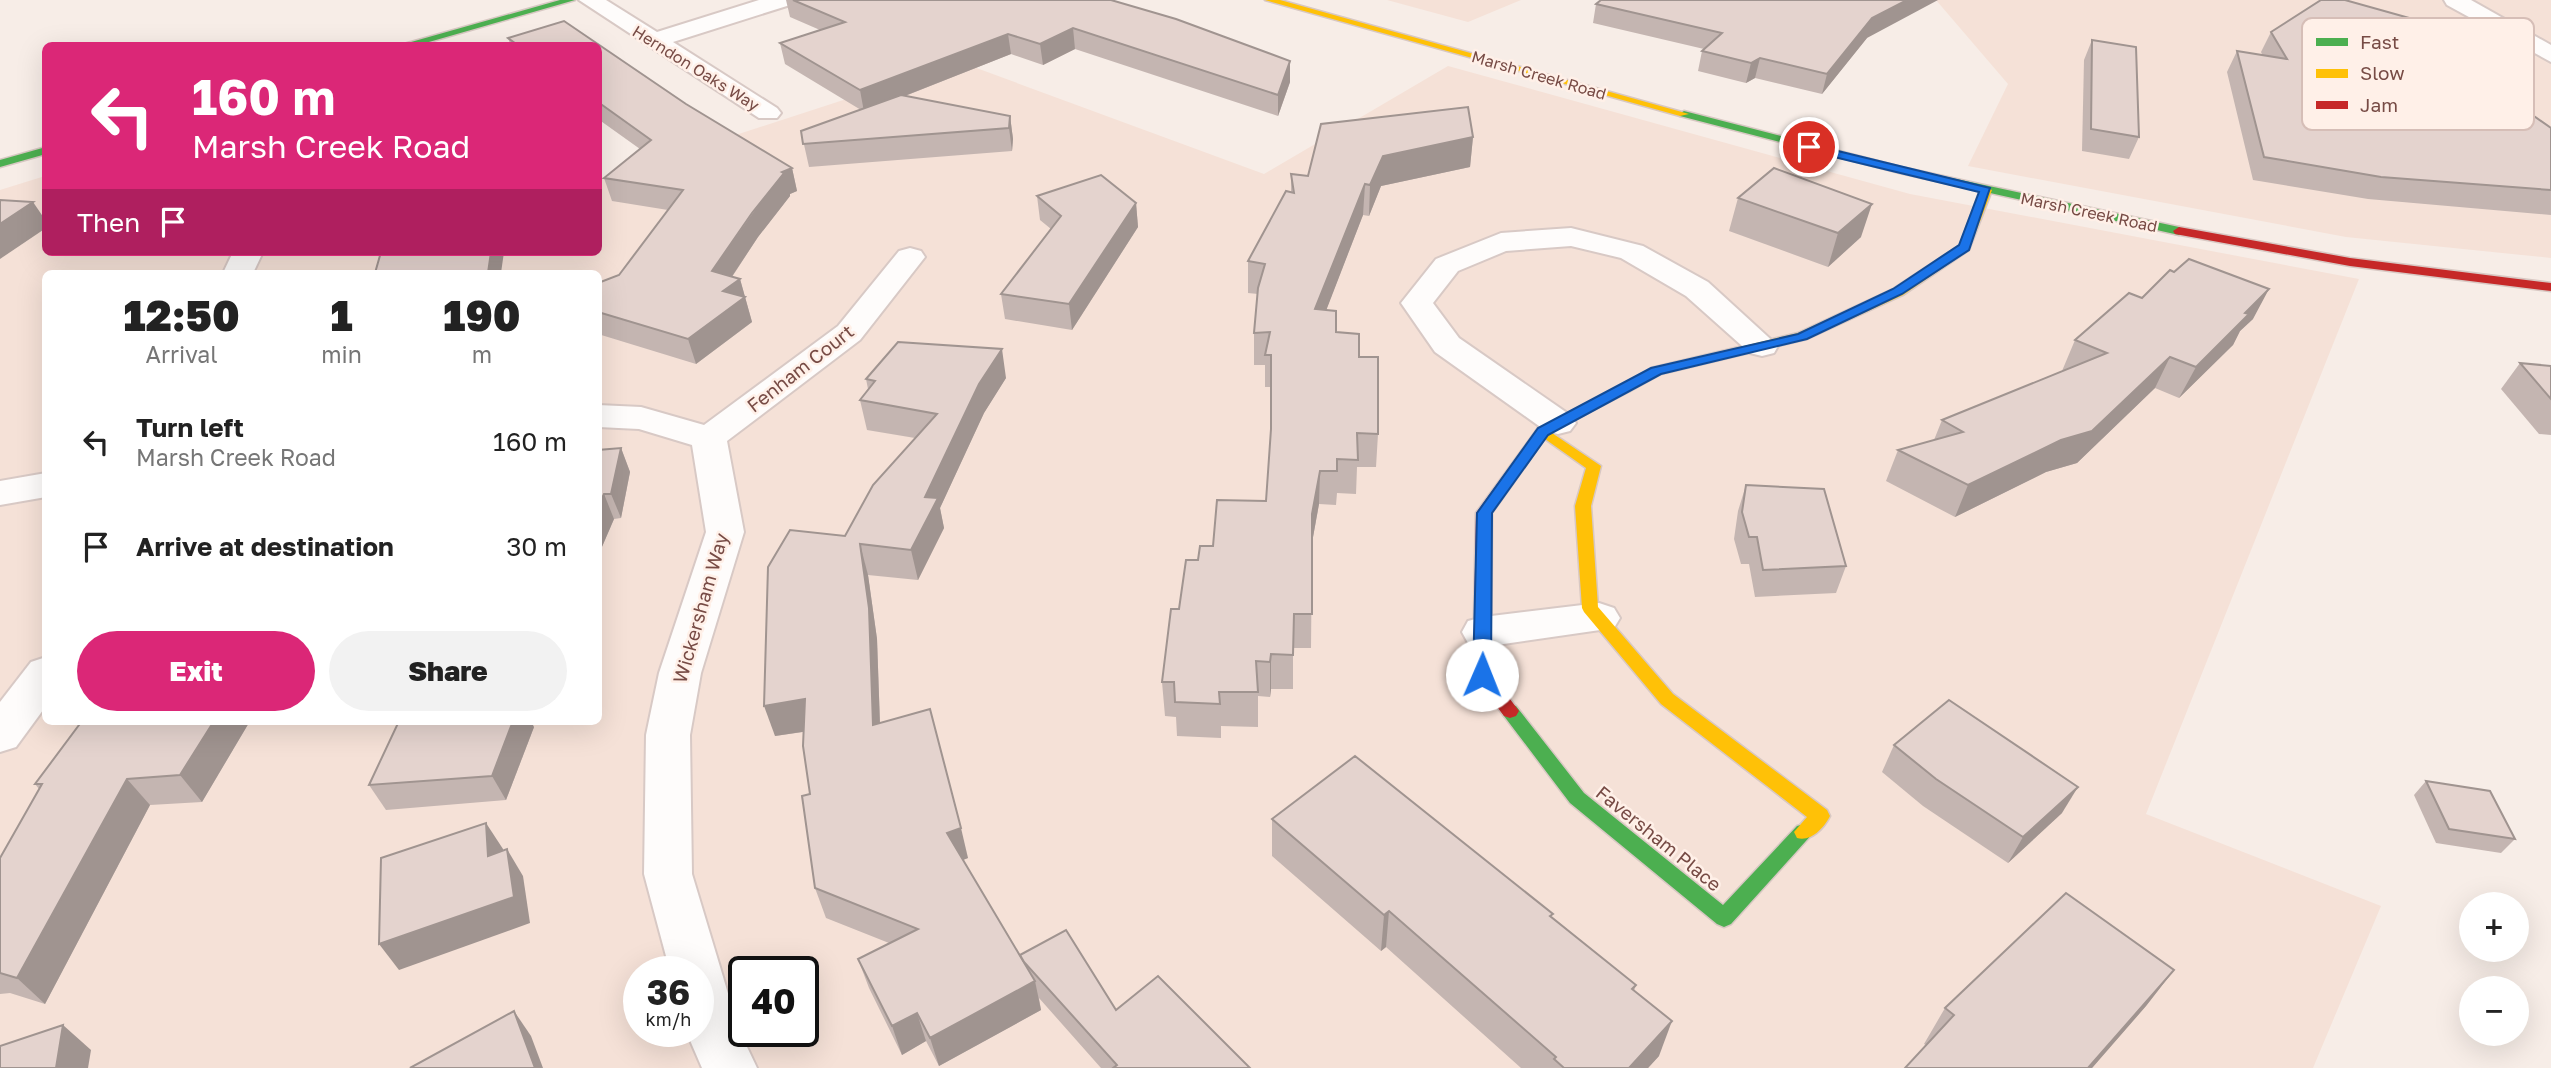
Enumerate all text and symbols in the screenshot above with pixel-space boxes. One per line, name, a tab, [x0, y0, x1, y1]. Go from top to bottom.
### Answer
legend	[2302, 18, 2534, 130]
street label: Herndon Oaks Way	[629, 21, 763, 115]
text: Fast	[2360, 30, 2399, 53]
street label: Marsh Creek Road	[1469, 46, 1609, 104]
text: Slow	[2360, 61, 2405, 84]
text: 160 m	[192, 67, 335, 126]
icon: left	[77, 70, 168, 161]
text: Jam	[2360, 93, 2398, 116]
pin	[1779, 117, 1839, 177]
text: Marsh Creek Road	[192, 127, 470, 165]
icon: arrive	[1790, 128, 1828, 166]
street label: Marsh Creek Road	[2019, 188, 2159, 236]
icon: arrive	[154, 203, 192, 241]
text: Then	[77, 207, 140, 238]
text: 12:50	[123, 290, 240, 340]
text: 1	[330, 290, 353, 340]
text: 190	[443, 290, 521, 340]
street label: Fenham Court	[742, 319, 858, 417]
text: Arrival	[146, 340, 218, 368]
text: min	[321, 340, 362, 368]
text: m	[472, 340, 492, 368]
text: Turn left	[136, 412, 244, 443]
icon: left	[77, 423, 115, 461]
text: 160 m	[493, 426, 567, 457]
text: Marsh Creek Road	[136, 443, 336, 471]
icon: arrive	[77, 528, 115, 566]
street label: Wickersham Way	[668, 530, 733, 686]
text: Arrive at destination	[136, 531, 394, 562]
text: 30 m	[506, 531, 567, 562]
button: Exit	[77, 631, 315, 711]
button: Share	[329, 631, 567, 711]
position arrow	[1445, 638, 1519, 712]
street label: Faversham Place	[1592, 780, 1726, 896]
map controls	[2459, 892, 2529, 1046]
button: +	[2459, 892, 2529, 962]
speed limit sign: 40	[728, 956, 819, 1047]
text: 36	[647, 971, 690, 1013]
button: −	[2459, 976, 2529, 1046]
text: km/h	[646, 1008, 691, 1030]

